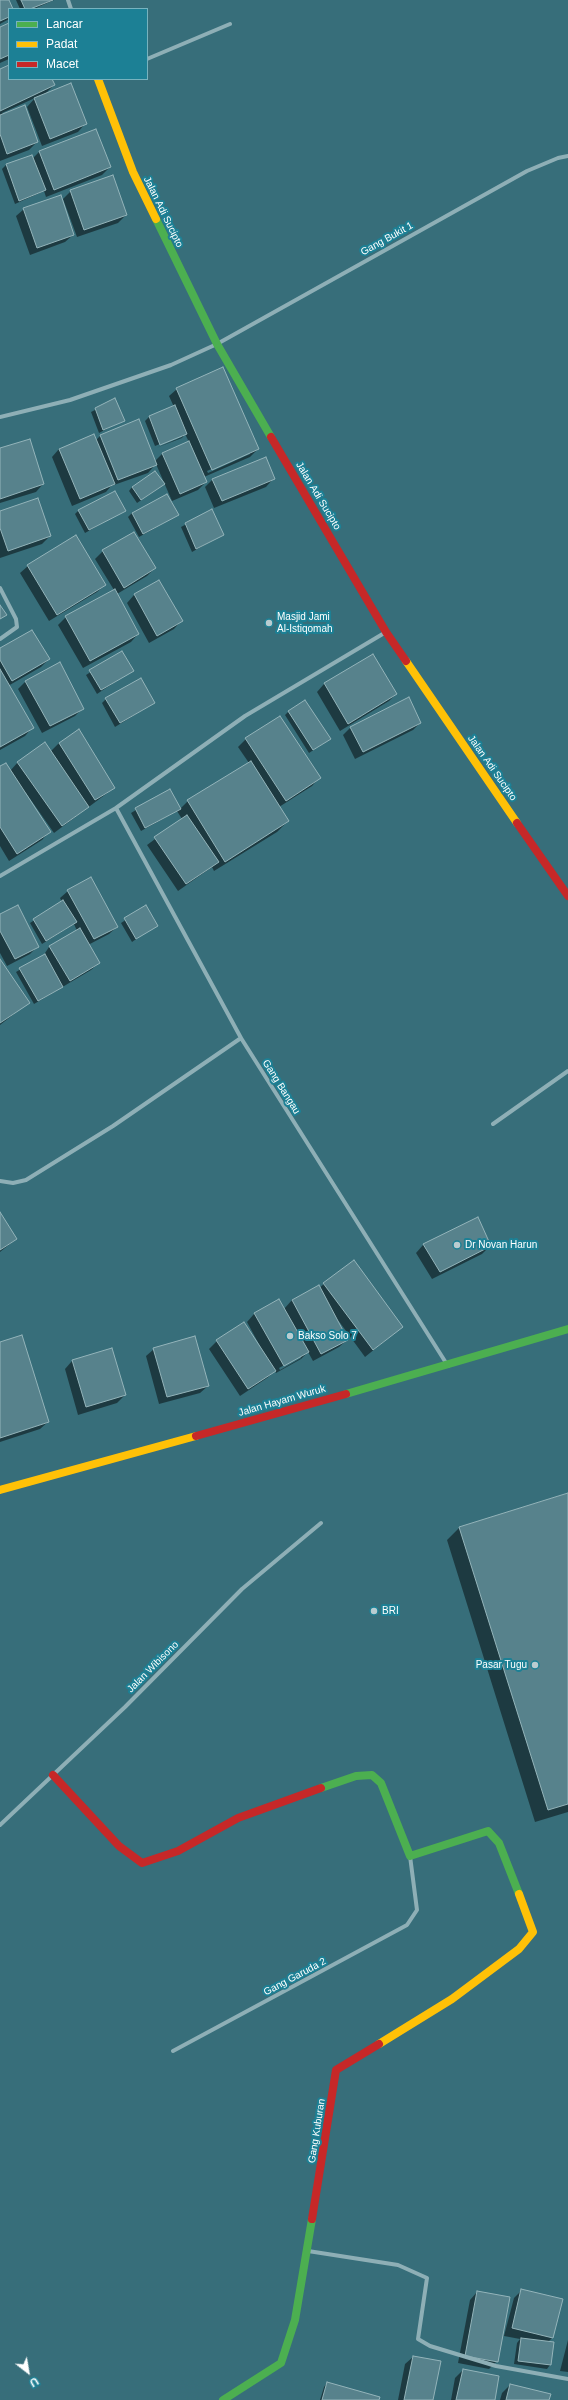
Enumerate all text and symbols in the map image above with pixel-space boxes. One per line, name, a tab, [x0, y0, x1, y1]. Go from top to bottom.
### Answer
legend	[8, 8, 148, 80]
text: Lancar	[46, 17, 83, 31]
text: Padat	[46, 37, 77, 51]
text: Macet	[46, 57, 79, 71]
street label: Jalan Adi Sucipto	[141, 175, 185, 249]
street label: Gang Bukit 1	[359, 220, 415, 258]
street label: Jalan Adi Sucipto	[293, 460, 343, 532]
place label: Masjid Jami Al-Istiqomah	[277, 611, 333, 634]
marker: Masjid Jami Al-Istiqomah	[264, 618, 274, 628]
street label: Jalan Adi Sucipto	[465, 733, 519, 803]
street label: Gang Bangau	[260, 1058, 302, 1116]
place label: Dr Novan Harun	[465, 1239, 537, 1251]
marker: Dr Novan Harun	[452, 1240, 462, 1250]
place label: Bakso Solo 7	[298, 1330, 357, 1342]
marker: Bakso Solo 7	[285, 1331, 295, 1341]
street label: Jalan Hayam Wuruk	[237, 1383, 327, 1419]
place label: BRI	[382, 1605, 399, 1617]
marker: BRI	[369, 1606, 379, 1616]
street label: Jalan Wibisono	[125, 1639, 181, 1695]
place label: Pasar Tugu	[476, 1659, 527, 1671]
marker: Pasar Tugu	[530, 1660, 540, 1670]
street label: Gang Garuda 2	[262, 1956, 328, 1998]
street label: Gang Kuburan	[306, 2098, 328, 2164]
north arrow	[8, 2352, 48, 2392]
text: U	[28, 2375, 41, 2389]

